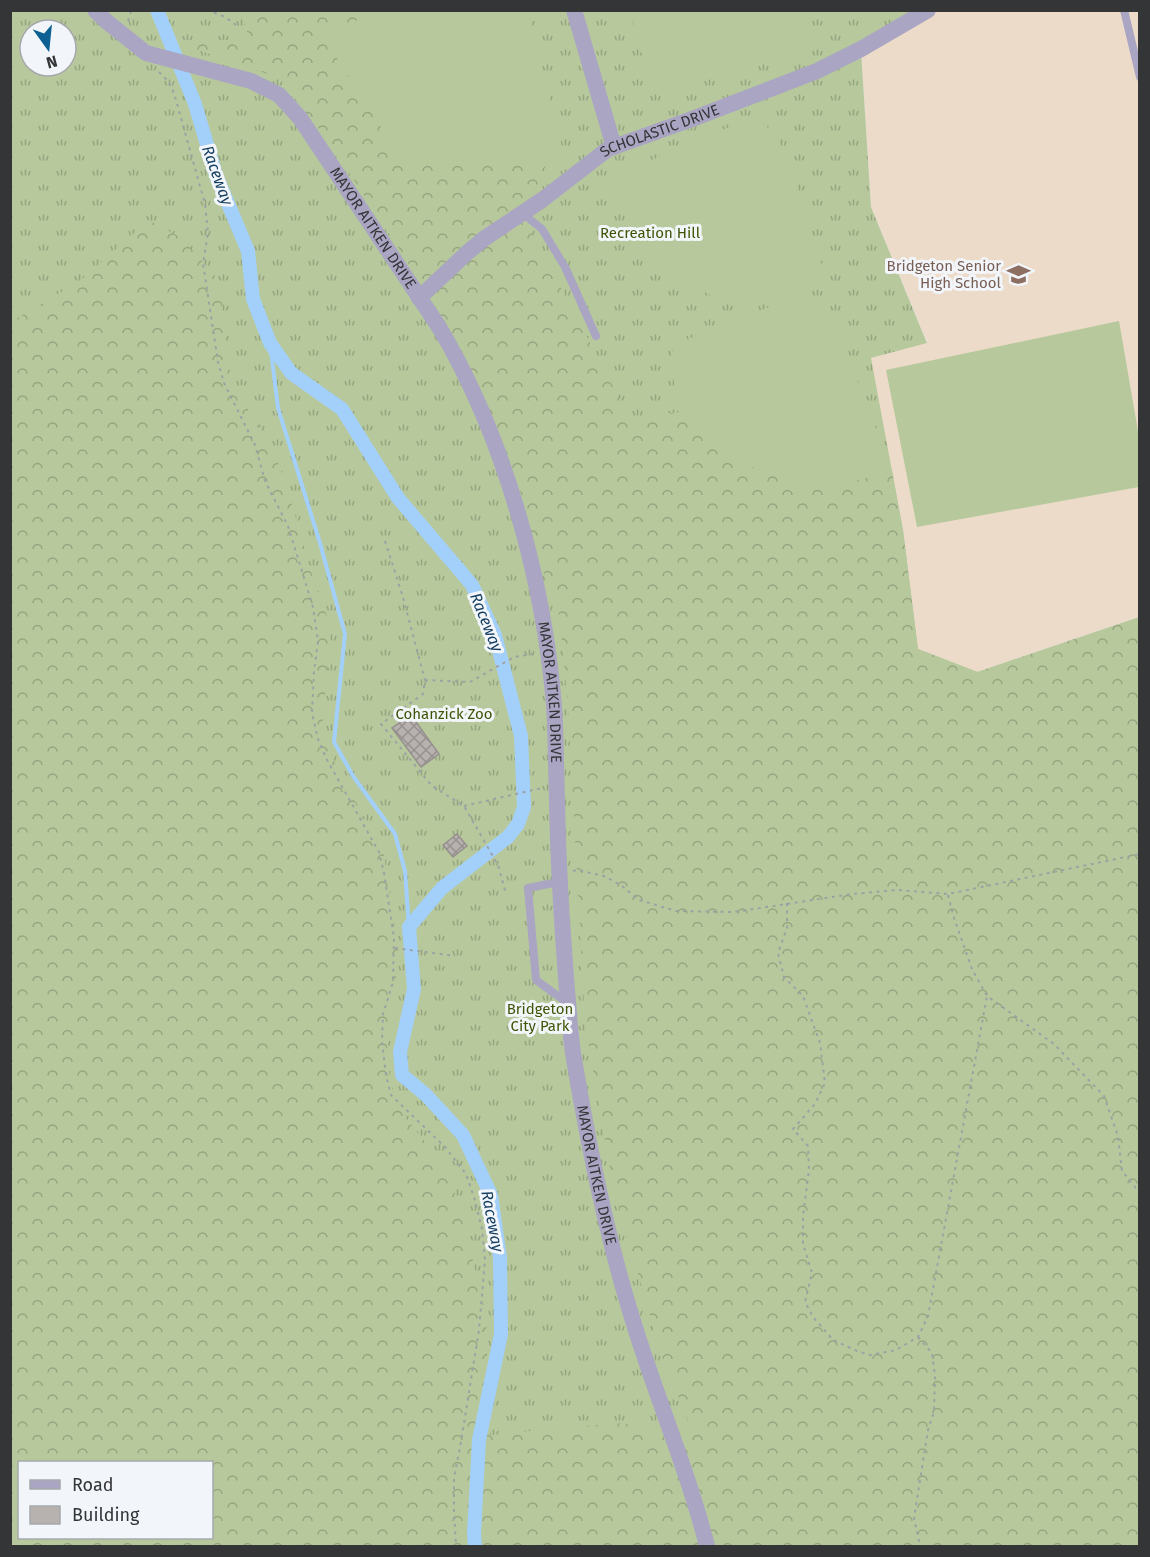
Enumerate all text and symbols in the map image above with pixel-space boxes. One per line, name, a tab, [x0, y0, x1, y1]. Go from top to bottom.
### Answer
north arrow	[18, 18, 78, 78]
text: N	[44, 51, 59, 73]
street label: SCHOLASTIC DRIVE	[596, 100, 722, 161]
water label: Raceway	[198, 143, 237, 209]
street label: MAYOR AITKEN DRIVE	[326, 164, 420, 292]
park label: Recreation Hill	[600, 224, 701, 242]
place label: Bridgeton Senior High School	[887, 257, 1002, 292]
school or university icon: Bridgeton Senior High School	[1006, 262, 1032, 288]
water label: Raceway	[466, 590, 507, 656]
street label: MAYOR AITKEN DRIVE	[534, 620, 565, 763]
park label: Cohanzick Zoo	[395, 705, 493, 723]
park label: Bridgeton City Park	[507, 1000, 573, 1035]
street label: MAYOR AITKEN DRIVE	[573, 1104, 620, 1247]
water label: Raceway	[477, 1189, 508, 1255]
legend	[18, 1461, 213, 1539]
text: Road	[72, 1474, 114, 1496]
text: Building	[72, 1504, 140, 1526]

